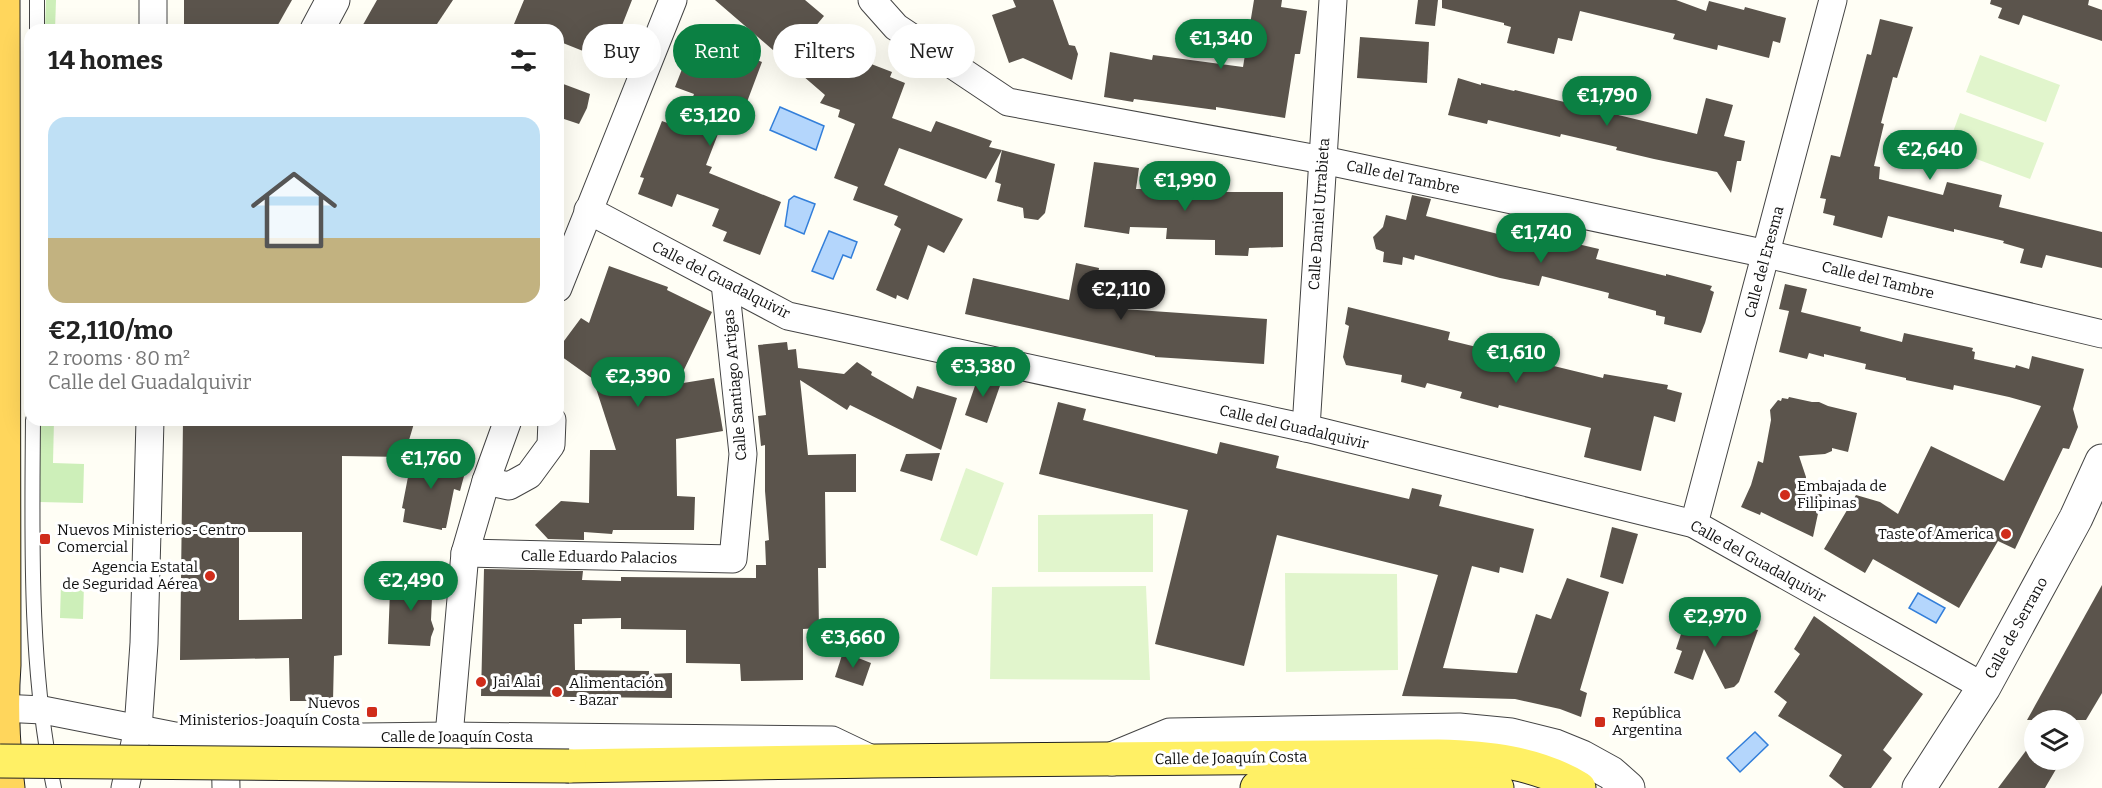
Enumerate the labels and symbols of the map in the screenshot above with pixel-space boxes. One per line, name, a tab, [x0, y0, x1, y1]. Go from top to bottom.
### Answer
pin: €1,340	[1172, 19, 1270, 70]
pin: €1,790	[1558, 76, 1656, 127]
pin: €3,120	[661, 96, 759, 147]
pin: €2,640	[1881, 130, 1979, 181]
street label: Calle Daniel Urrabieta	[1305, 137, 1333, 291]
street label: Calle del Tambre	[1345, 156, 1461, 198]
pin: €1,990	[1136, 161, 1234, 212]
street label: Calle del Eresma	[1740, 204, 1788, 320]
pin: €1,740	[1492, 213, 1590, 264]
street label: Calle del Guadalquivir	[649, 237, 793, 323]
street label: Calle del Tambre	[1820, 257, 1936, 303]
pin: €2,110	[1072, 270, 1170, 321]
street label: Calle Santiago Artigas	[719, 309, 751, 461]
pin: €1,610	[1467, 333, 1565, 384]
pin: €3,380	[934, 347, 1032, 398]
pin: €2,390	[589, 357, 687, 408]
street label: Calle del Guadalquivir	[1218, 401, 1371, 453]
pin: €1,760	[382, 439, 480, 490]
place label: Embajada de Filipinas	[1797, 477, 1887, 512]
marker: Embajada de Filipinas	[1778, 488, 1792, 502]
street label: Calle del Guadalquivir	[1687, 516, 1829, 606]
place label: Nuevos Ministerios-Centro Comercial	[57, 521, 246, 556]
place label: Taste of America	[1878, 525, 1994, 543]
marker: Taste of America	[1999, 527, 2013, 541]
marker: Nuevos Ministerios-Centro Comercial	[38, 532, 52, 546]
street label: Calle Eduardo Palacios	[521, 547, 677, 567]
place label: Agencia Estatal de Seguridad Aérea	[62, 558, 198, 593]
pin: €2,490	[362, 561, 460, 612]
marker: Agencia Estatal de Seguridad Aérea	[203, 569, 217, 583]
street label: Calle de Serrano	[1981, 574, 2051, 682]
pin: €2,970	[1666, 597, 1764, 648]
pin: €3,660	[804, 618, 902, 669]
place label: Jai Alai	[492, 673, 541, 691]
place label: Alimentación - Bazar	[569, 674, 664, 709]
marker: Jai Alai	[474, 675, 488, 689]
marker: Alimentación - Bazar	[550, 685, 564, 699]
place label: Nuevos Ministerios-Joaquín Costa	[179, 694, 360, 729]
place label: República Argentina	[1612, 704, 1682, 739]
marker: Nuevos Ministerios-Joaquín Costa	[365, 705, 379, 719]
marker: República Argentina	[1593, 715, 1607, 729]
street label: Calle de Joaquín Costa	[381, 728, 533, 746]
street label: Calle de Joaquín Costa	[1155, 748, 1307, 768]

